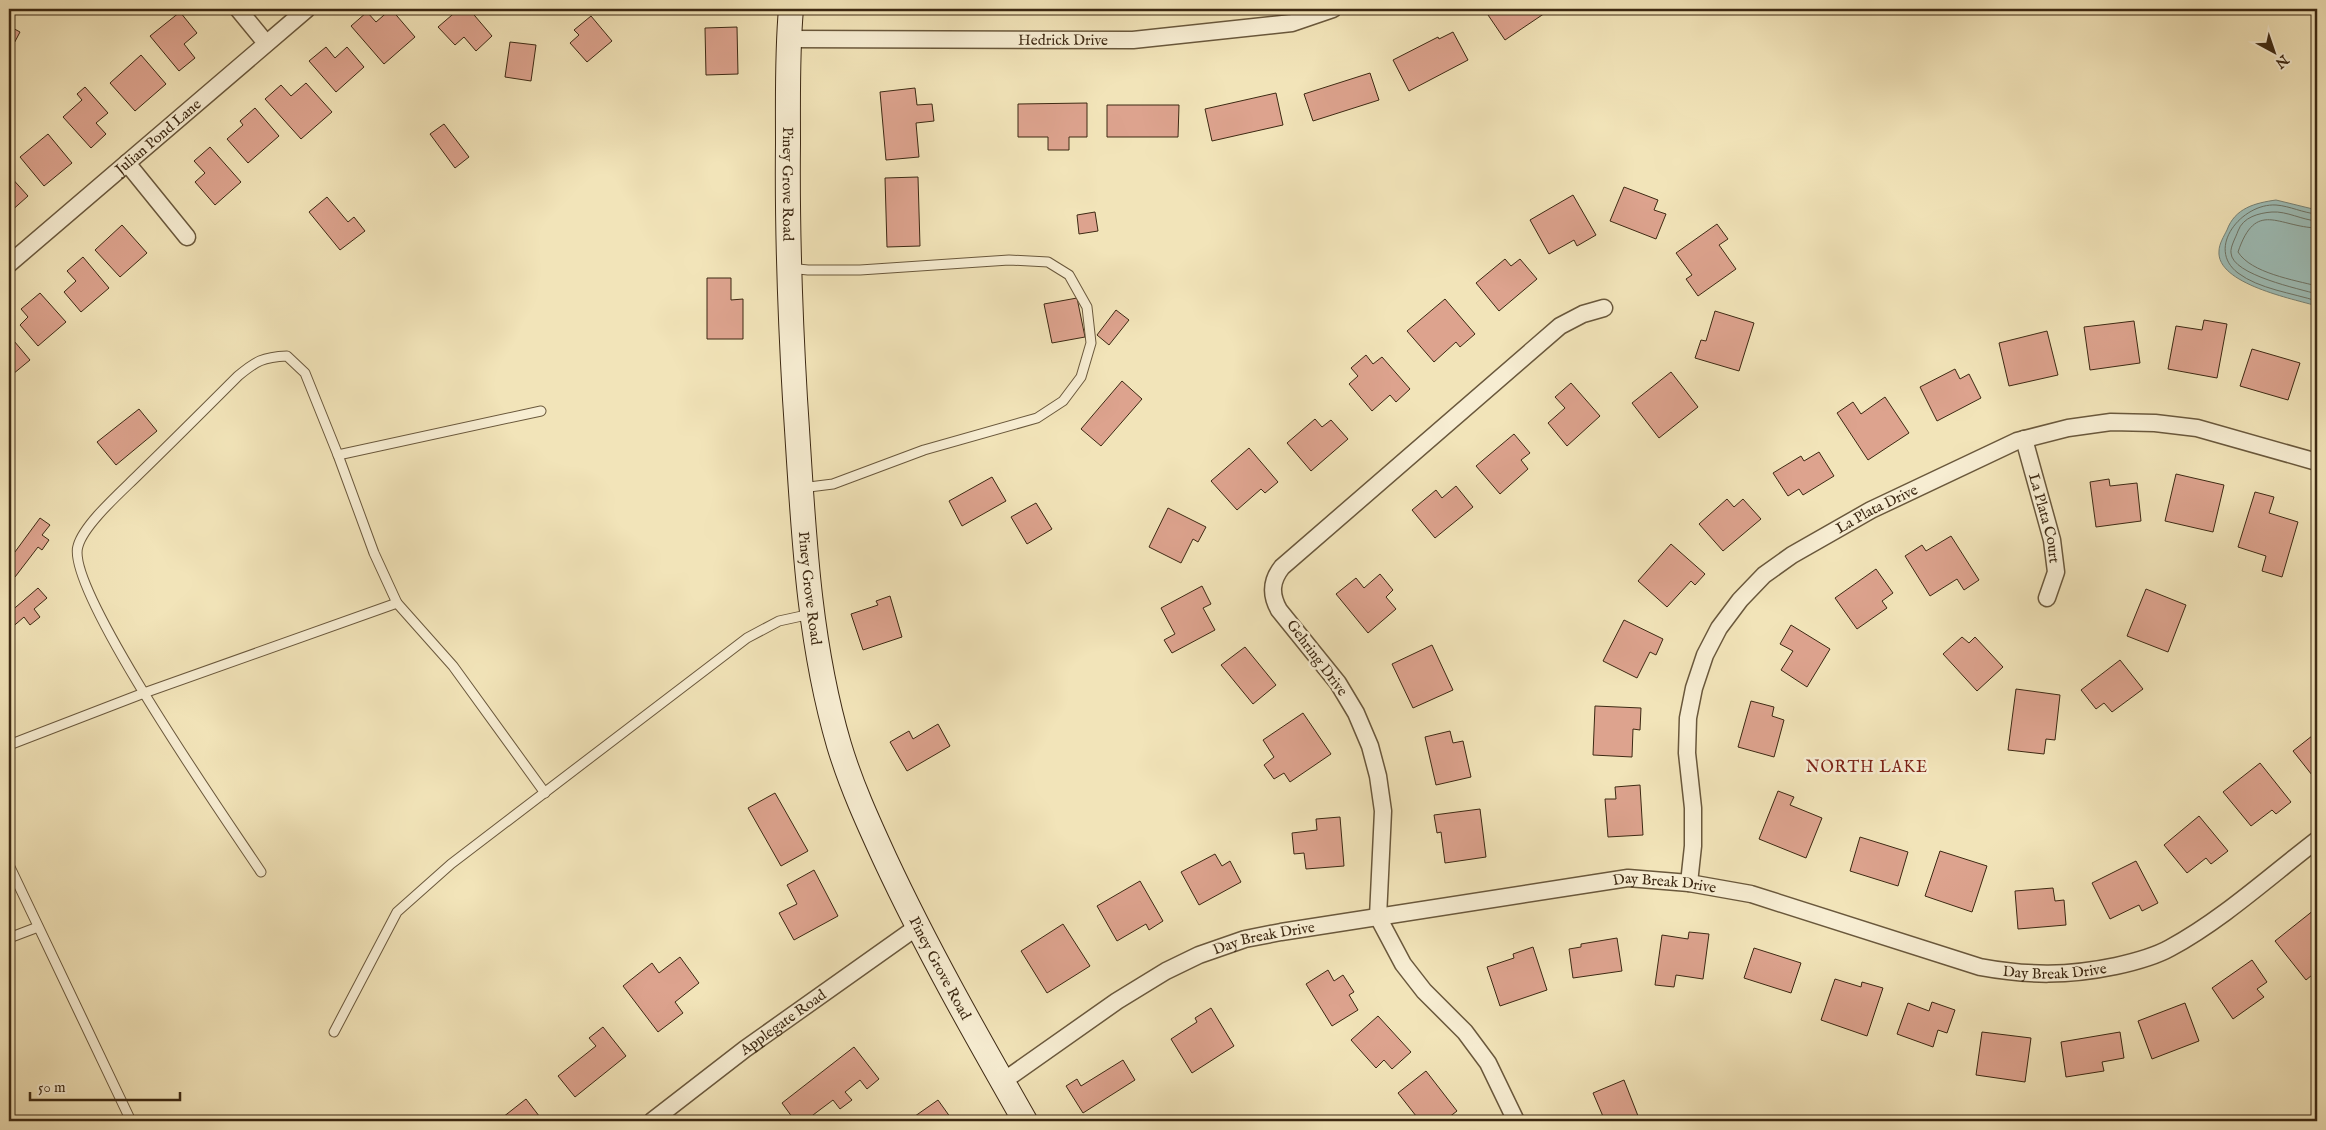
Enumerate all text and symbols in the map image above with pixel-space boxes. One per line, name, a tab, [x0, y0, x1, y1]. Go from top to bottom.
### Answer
north arrow	[2248, 28, 2298, 78]
street label: Hedrick Drive	[1018, 30, 1108, 49]
text: N	[2271, 50, 2293, 72]
street label: Julian Pond Lane	[110, 94, 205, 180]
street label: Piney Grove Road	[778, 127, 798, 242]
street label: La Plata Court	[2024, 471, 2064, 564]
street label: La Plata Drive	[1832, 480, 1921, 538]
street label: Piney Grove Road	[794, 531, 826, 647]
street label: Gehring Drive	[1282, 616, 1352, 700]
district label: NORTH LAKE	[1806, 758, 1928, 778]
street label: Day Break Drive	[1611, 868, 1718, 897]
street label: Piney Grove Road	[905, 913, 976, 1024]
street label: Day Break Drive	[1210, 917, 1316, 959]
street label: Day Break Drive	[2002, 959, 2108, 983]
street label: Applegate Road	[735, 985, 830, 1060]
scale bar	[30, 1070, 180, 1102]
text: 50 m	[38, 1078, 66, 1097]

